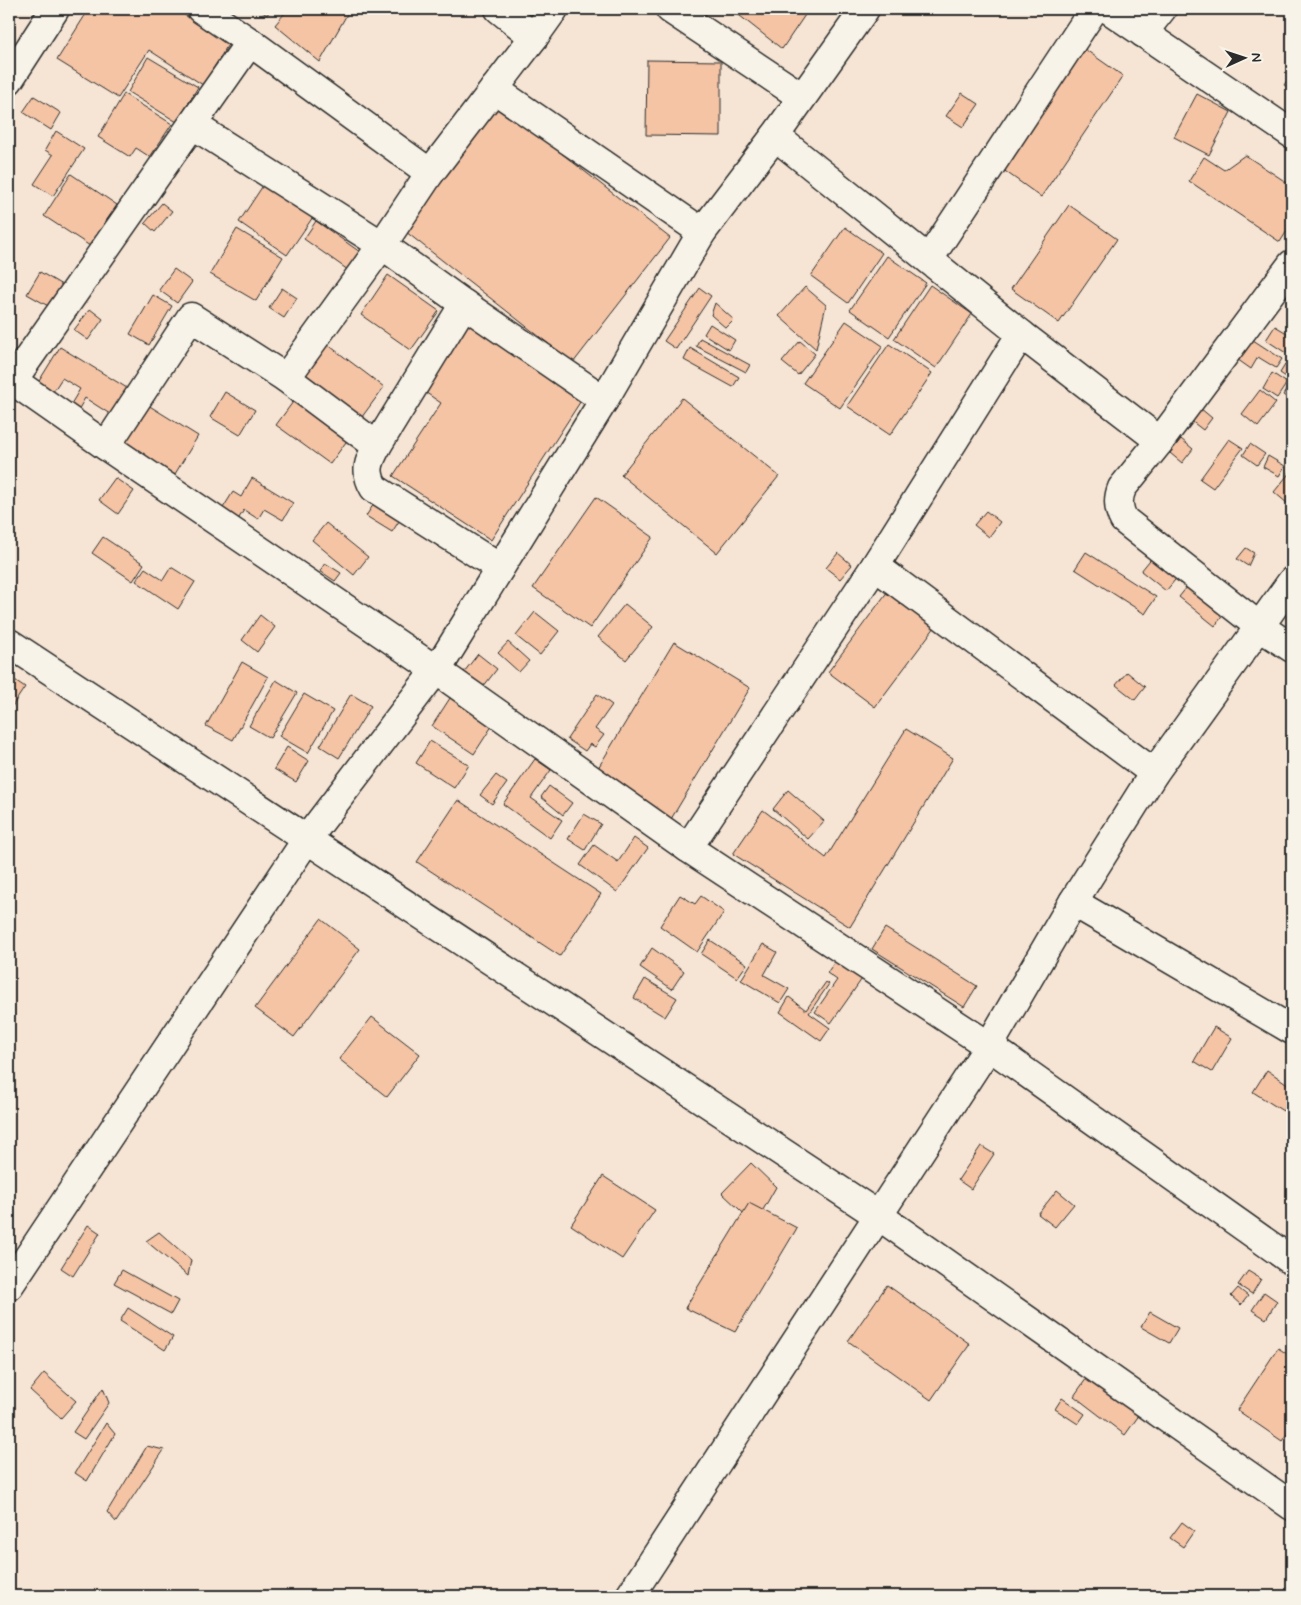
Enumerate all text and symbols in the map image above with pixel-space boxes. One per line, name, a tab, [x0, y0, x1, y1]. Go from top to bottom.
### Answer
north arrow	[1218, 32, 1268, 82]
text: N	[1247, 52, 1265, 63]

